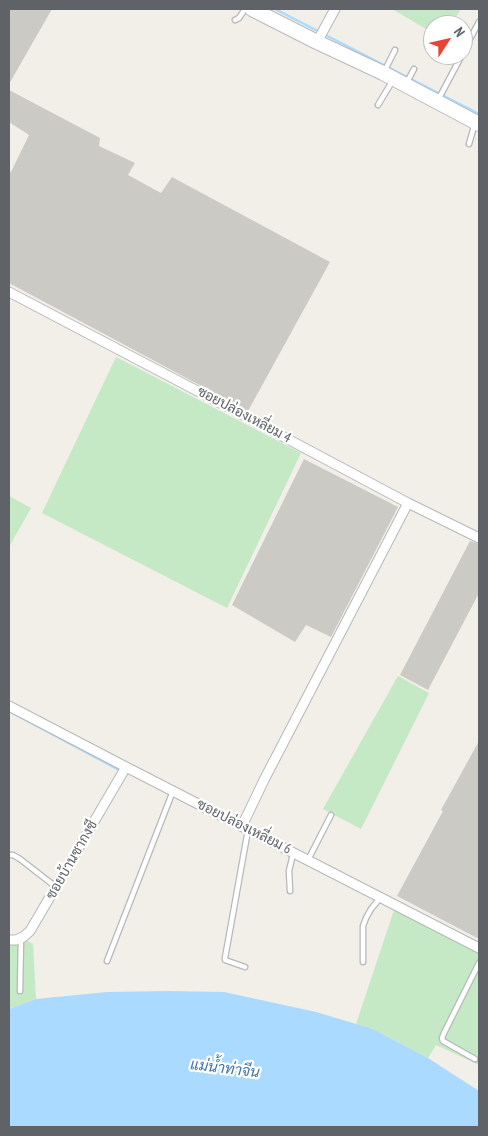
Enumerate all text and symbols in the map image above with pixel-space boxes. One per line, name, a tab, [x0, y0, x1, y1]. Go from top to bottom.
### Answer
north arrow	[423, 15, 473, 65]
text: N	[450, 24, 469, 40]
street label: ซอยปล่องเหลี่ยม 4	[194, 383, 294, 447]
street label: ซอยปล่องเหลี่ยม 6	[194, 796, 294, 858]
street label: ซอยบ้านซากงซี	[43, 818, 101, 902]
water label: แม่น้ำท่าจีน	[189, 1056, 261, 1082]

